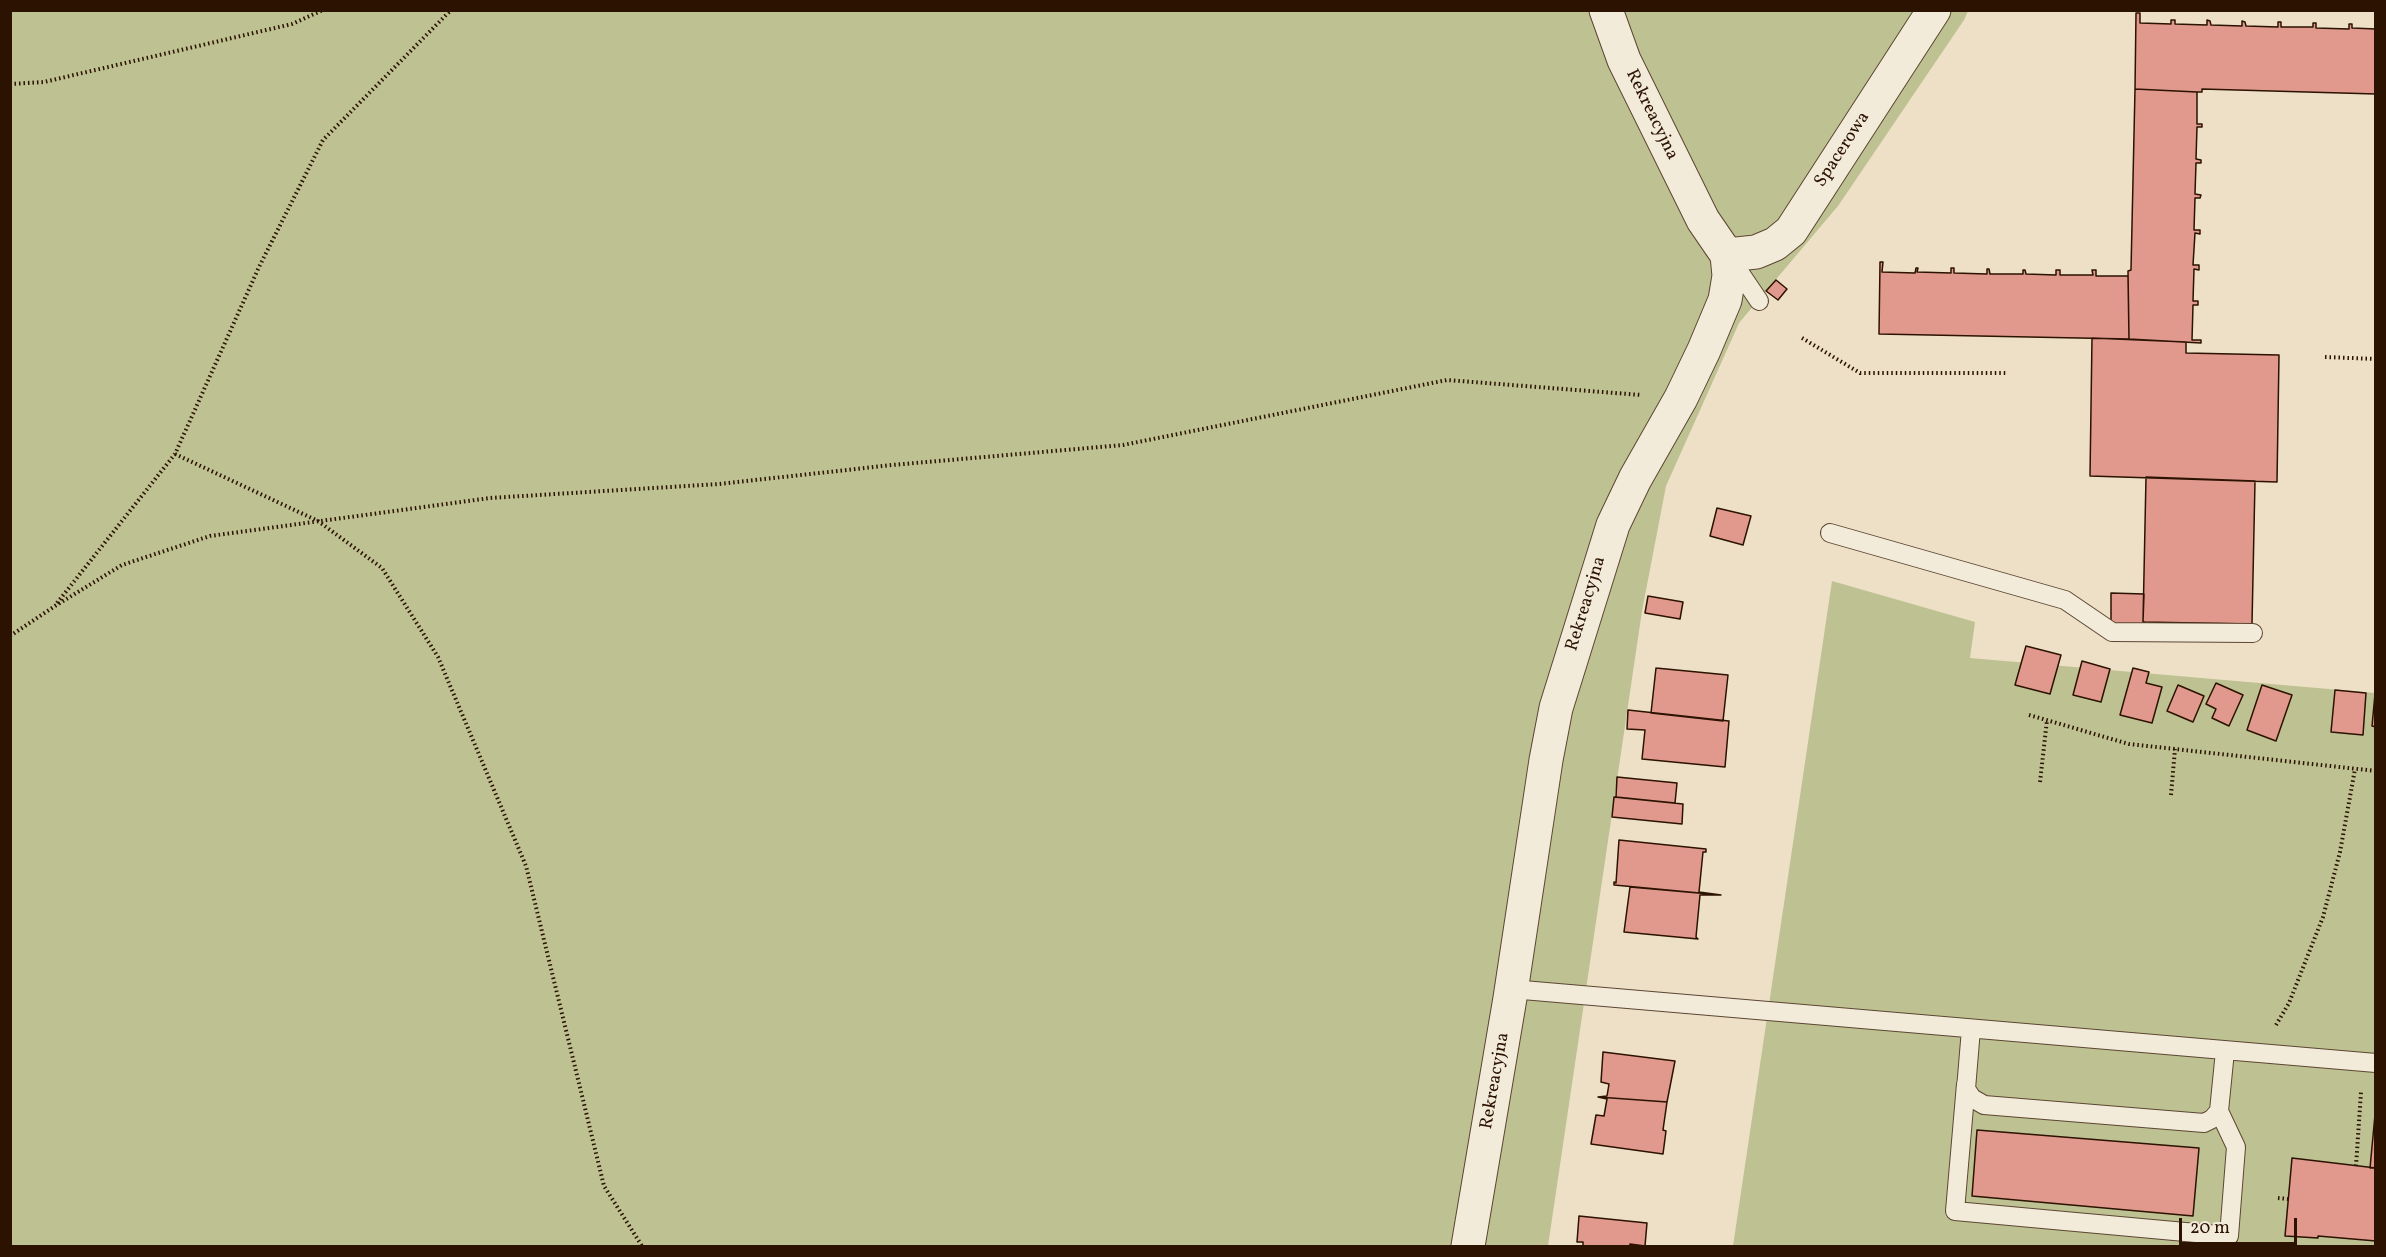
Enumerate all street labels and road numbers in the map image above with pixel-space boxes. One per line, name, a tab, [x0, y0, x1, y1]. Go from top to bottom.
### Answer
street label: Rekreacyjna	[1620, 66, 1682, 164]
street label: Spacerowa	[1811, 108, 1875, 192]
street label: Rekreacyjna	[1562, 554, 1612, 654]
street label: Rekreacyjna	[1477, 1031, 1515, 1131]

